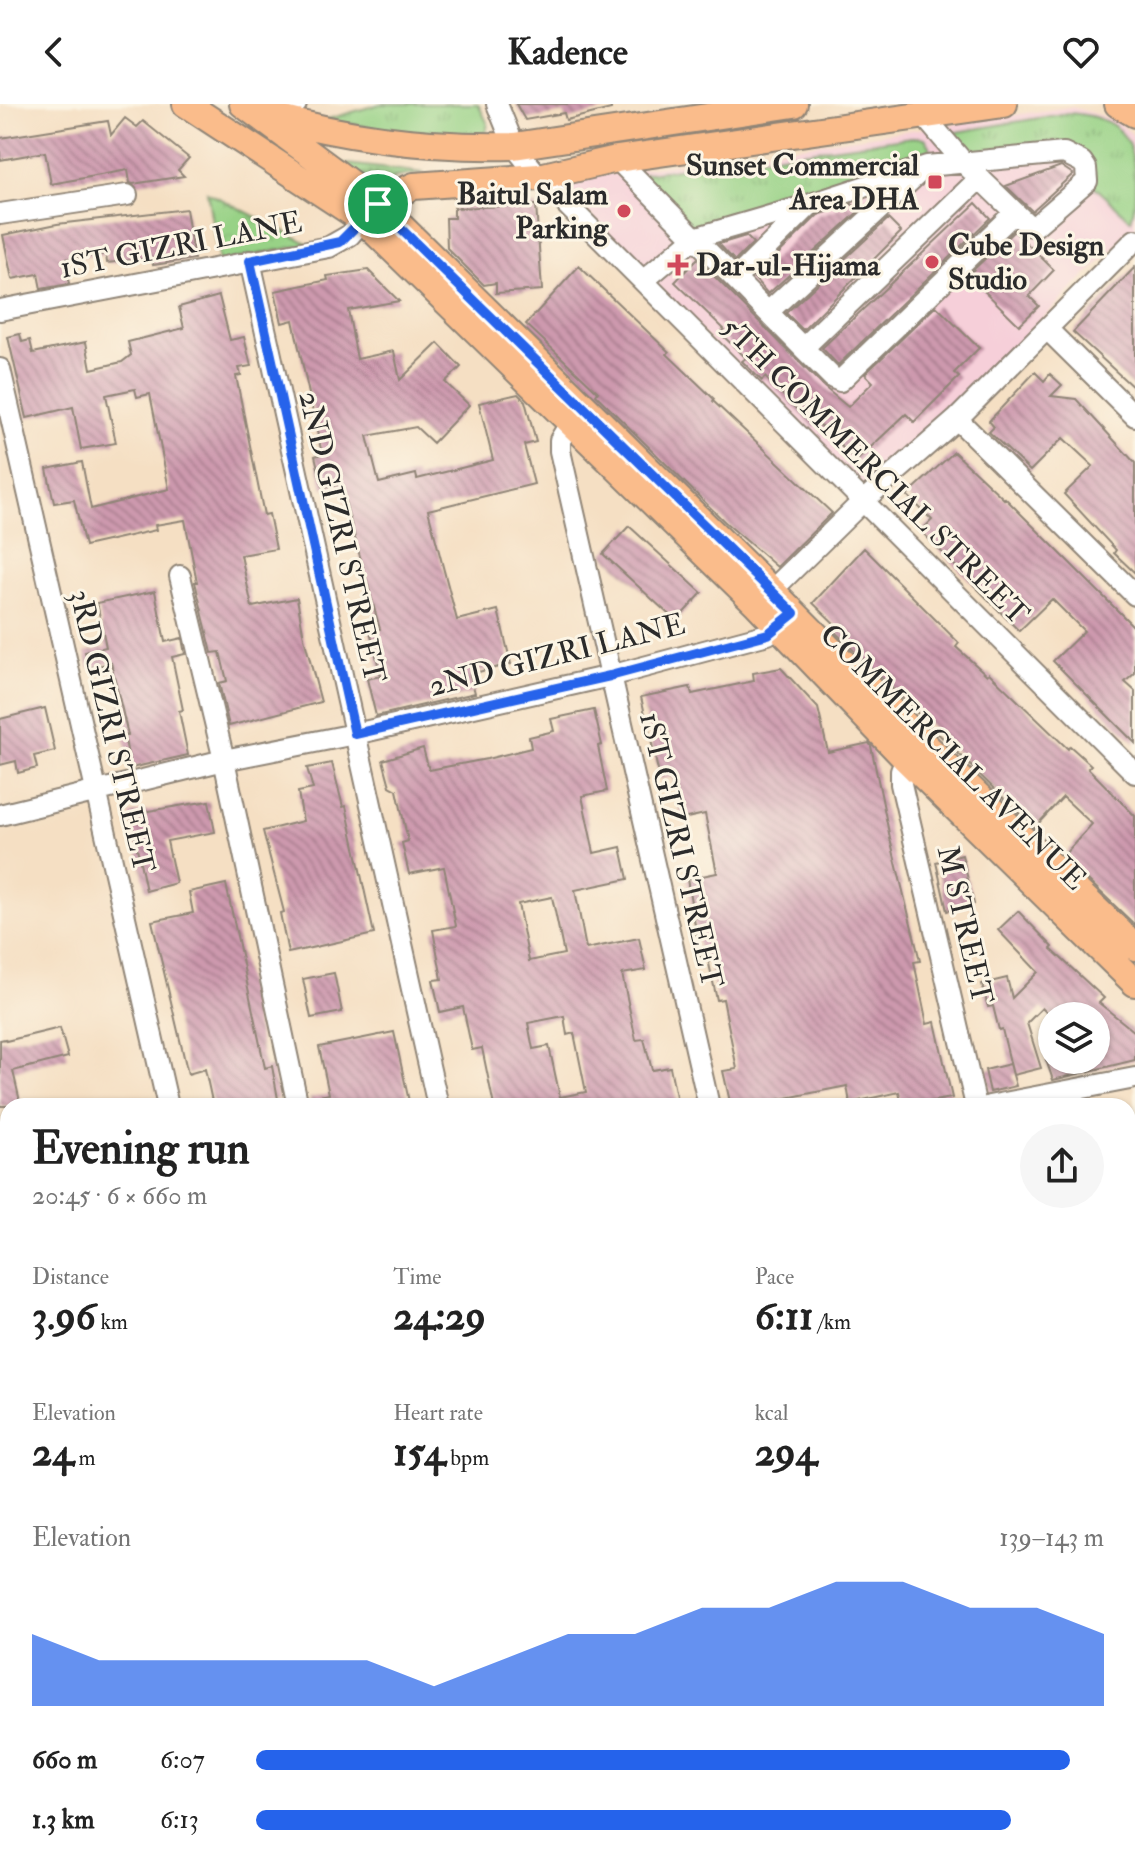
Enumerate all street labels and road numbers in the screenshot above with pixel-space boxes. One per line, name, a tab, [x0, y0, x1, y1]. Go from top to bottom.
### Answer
street label: 1ST GIZRI LANE	[57, 203, 305, 287]
street label: 5TH COMMERCIAL STREET	[713, 309, 1037, 633]
street label: 2ND GIZRI STREET	[290, 387, 394, 687]
street label: 3RD GIZRI STREET	[61, 586, 163, 876]
street label: 2ND GIZRI LANE	[425, 605, 689, 705]
street label: COMMERCIAL AVENUE	[812, 616, 1094, 898]
street label: 1ST GIZRI STREET	[631, 709, 731, 991]
street label: M STREET	[929, 842, 1001, 1008]

